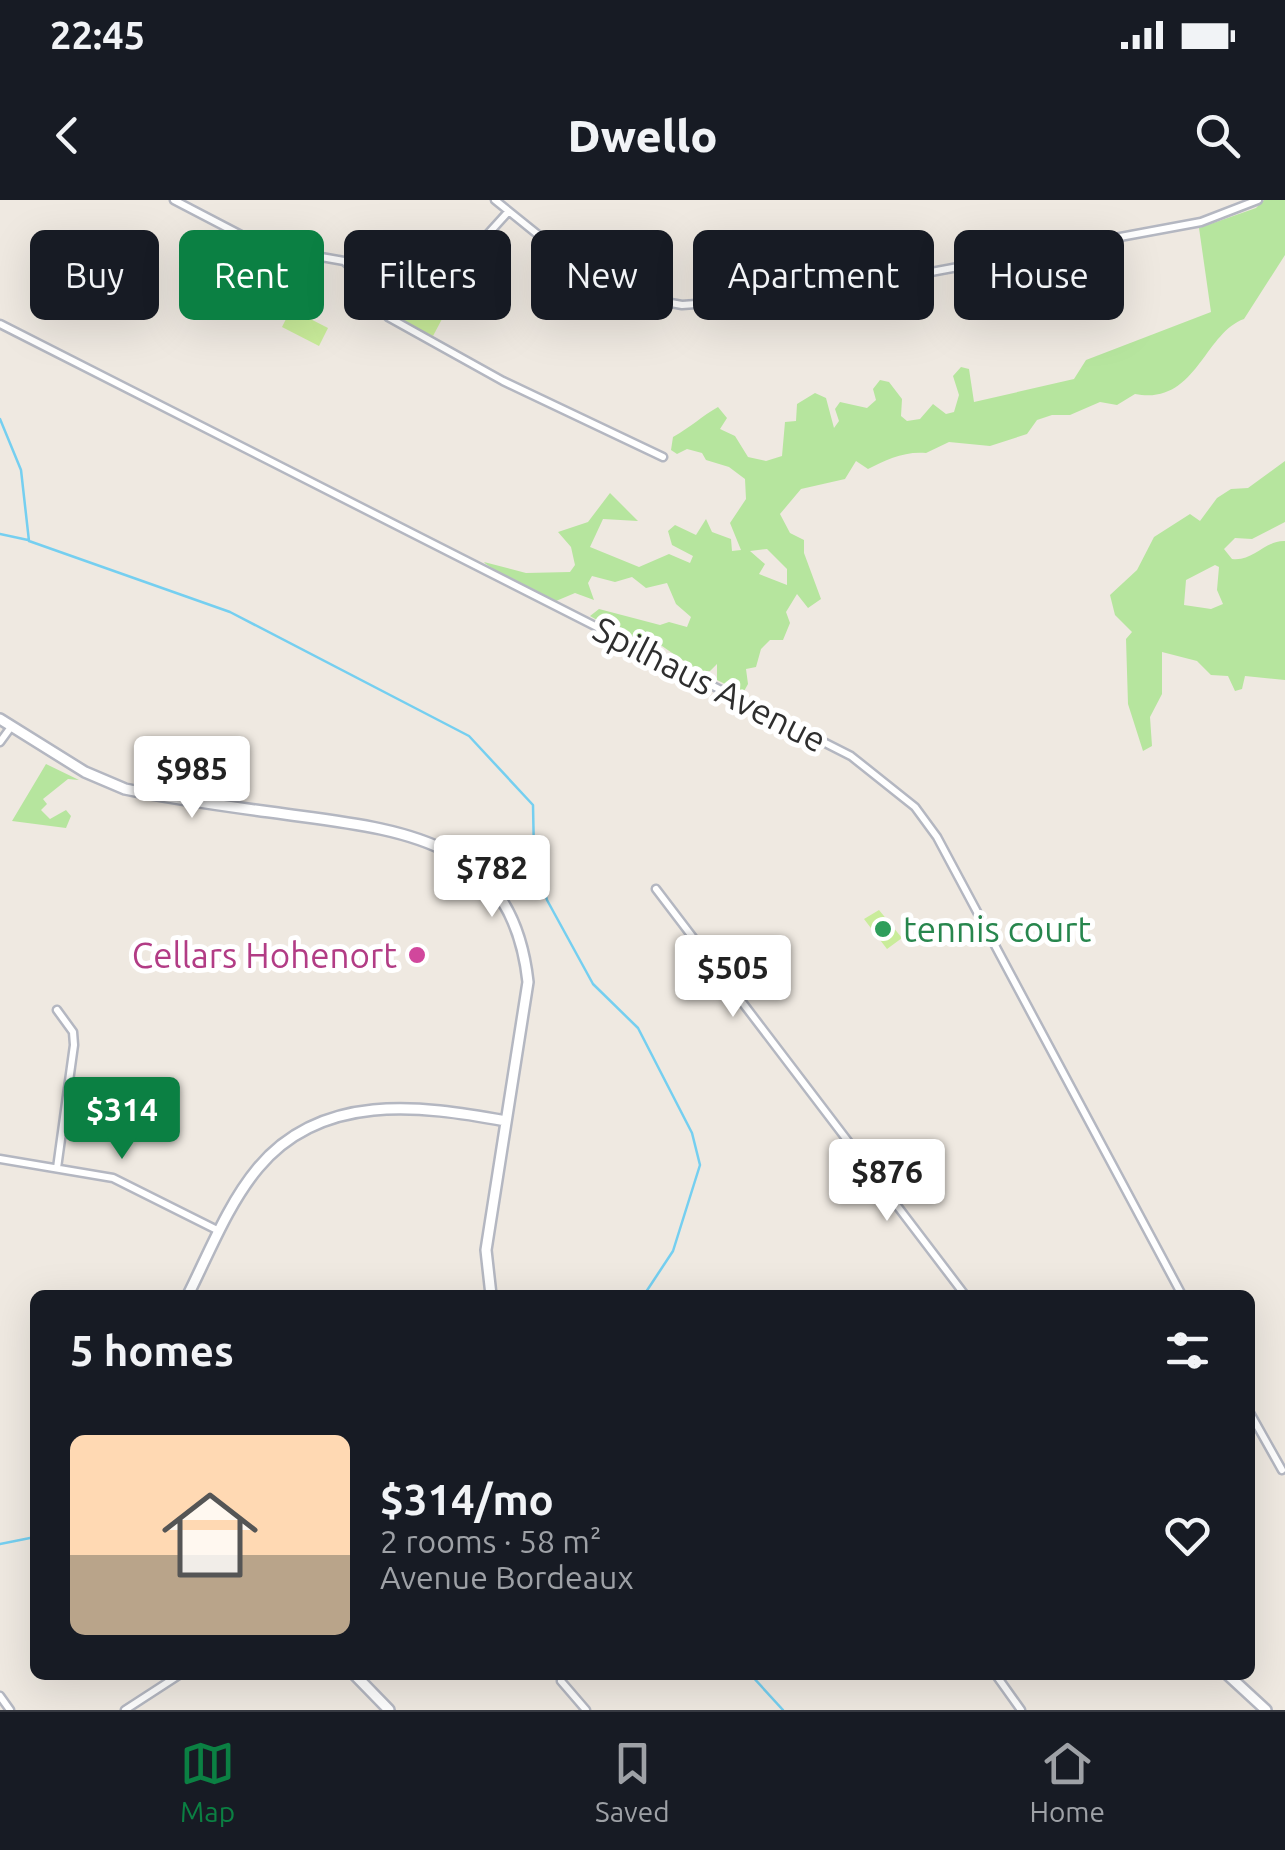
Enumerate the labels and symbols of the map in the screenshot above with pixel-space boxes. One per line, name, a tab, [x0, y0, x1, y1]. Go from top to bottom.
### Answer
street label: Spilhaus Avenue	[587, 608, 833, 760]
pin: $985	[133, 736, 251, 821]
pin: $782	[433, 835, 551, 920]
place label: tennis court	[903, 909, 1092, 949]
marker: tennis court	[872, 918, 894, 940]
place label: Cellars Hohenort	[132, 935, 397, 975]
pin: $505	[674, 935, 792, 1020]
marker: Cellars Hohenort	[406, 944, 428, 966]
pin: $314	[63, 1077, 181, 1162]
pin: $876	[828, 1139, 946, 1224]

